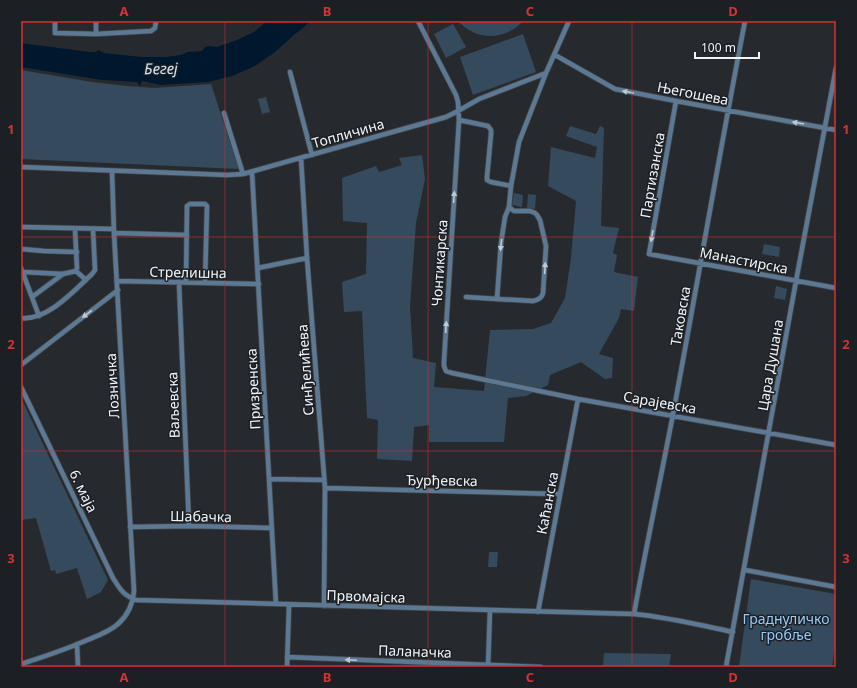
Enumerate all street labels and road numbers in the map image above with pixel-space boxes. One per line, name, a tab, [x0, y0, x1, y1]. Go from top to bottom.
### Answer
street label: Његошева	[656, 77, 730, 109]
street label: Топличина	[310, 114, 386, 152]
street label: Партизанска	[635, 131, 669, 219]
street label: Чонтикарска	[426, 219, 452, 307]
street label: Манастирска	[698, 242, 790, 278]
street label: Стрелишна	[149, 262, 227, 282]
street label: Таковска	[665, 285, 695, 347]
street label: Цара Душана	[753, 318, 787, 412]
street label: Синђелићева	[292, 324, 318, 416]
street label: Призренска	[241, 348, 265, 430]
street label: Лозничка	[101, 353, 123, 419]
street label: Ваљевска	[162, 372, 184, 438]
street label: Сарајевска	[622, 386, 698, 418]
street label: 6. маја	[66, 466, 102, 516]
street label: Ђурђевска	[406, 470, 478, 490]
street label: Каћанска	[532, 470, 562, 536]
street label: Шабачка	[170, 506, 232, 526]
street label: Првомајска	[326, 585, 406, 607]
street label: Паланачка	[378, 640, 452, 662]

